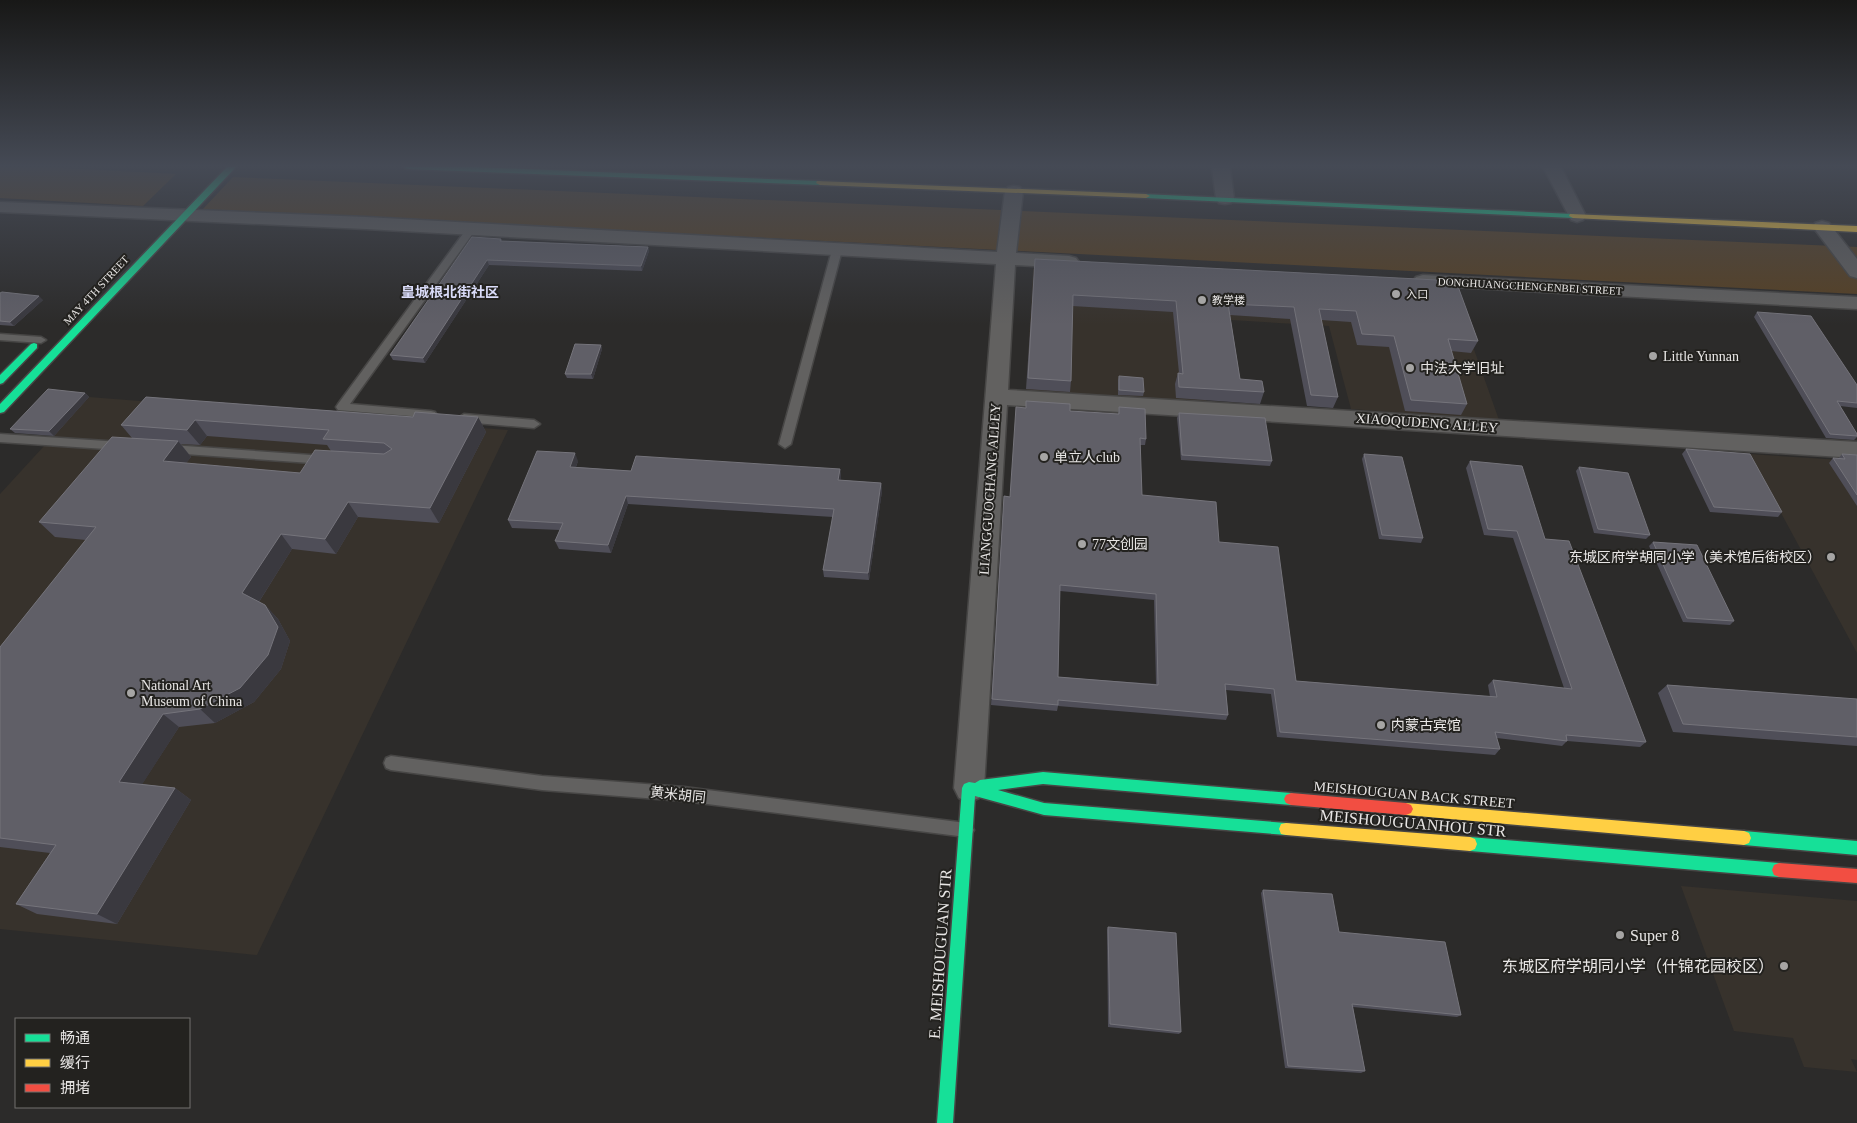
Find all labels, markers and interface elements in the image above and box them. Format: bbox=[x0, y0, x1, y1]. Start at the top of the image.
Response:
street label: MAY 4TH STREET bbox=[61, 253, 131, 327]
street label: DONGHUANGCHENGENBEI STREET bbox=[1437, 275, 1623, 297]
district label: 皇城根北街社区 bbox=[401, 284, 499, 300]
marker: 入口 bbox=[1390, 288, 1402, 300]
place label: 入口 bbox=[1406, 288, 1428, 300]
marker: 教学楼 bbox=[1196, 294, 1208, 306]
place label: 教学楼 bbox=[1212, 294, 1245, 306]
place label: Little Yunnan bbox=[1663, 349, 1739, 364]
marker: Little Yunnan bbox=[1647, 350, 1659, 362]
place label: 中法大学旧址 bbox=[1420, 361, 1504, 376]
marker: 中法大学旧址 bbox=[1404, 362, 1416, 374]
street label: LIANGGUOCHANG ALLEY bbox=[977, 403, 1003, 575]
street label: XIAOQUDENG ALLEY bbox=[1355, 411, 1499, 435]
place label: 单立人club bbox=[1054, 450, 1120, 465]
marker: 单立人club bbox=[1038, 451, 1050, 463]
place label: 77文创园 bbox=[1092, 536, 1148, 552]
marker: 77文创园 bbox=[1076, 538, 1088, 550]
place label: 东城区府学胡同小学（美术馆后街校区） bbox=[1569, 549, 1821, 565]
marker: 东城区府学胡同小学（美术馆后街校区） bbox=[1825, 551, 1837, 563]
place label: National Art Museum of China bbox=[141, 678, 243, 709]
marker: National Art Museum of China bbox=[125, 687, 137, 699]
place label: 内蒙古宾馆 bbox=[1391, 717, 1461, 733]
marker: 内蒙古宾馆 bbox=[1375, 719, 1387, 731]
street label: MEISHOUGUAN BACK STREET bbox=[1313, 779, 1515, 811]
street label: 黄米胡同 bbox=[649, 785, 707, 805]
street label: MEISHOUGUANHOU STR bbox=[1319, 806, 1507, 840]
street label: E. MEISHOUGUAN STR bbox=[926, 868, 954, 1040]
place label: Super 8 bbox=[1630, 927, 1679, 945]
marker: Super 8 bbox=[1614, 929, 1626, 941]
place label: 东城区府学胡同小学（什锦花园校区） bbox=[1502, 958, 1774, 975]
marker: 东城区府学胡同小学（什锦花园校区） bbox=[1778, 960, 1790, 972]
legend bbox=[15, 1018, 190, 1108]
text: 畅通 bbox=[60, 1030, 90, 1046]
text: 缓行 bbox=[60, 1055, 90, 1071]
text: 拥堵 bbox=[60, 1080, 90, 1096]

